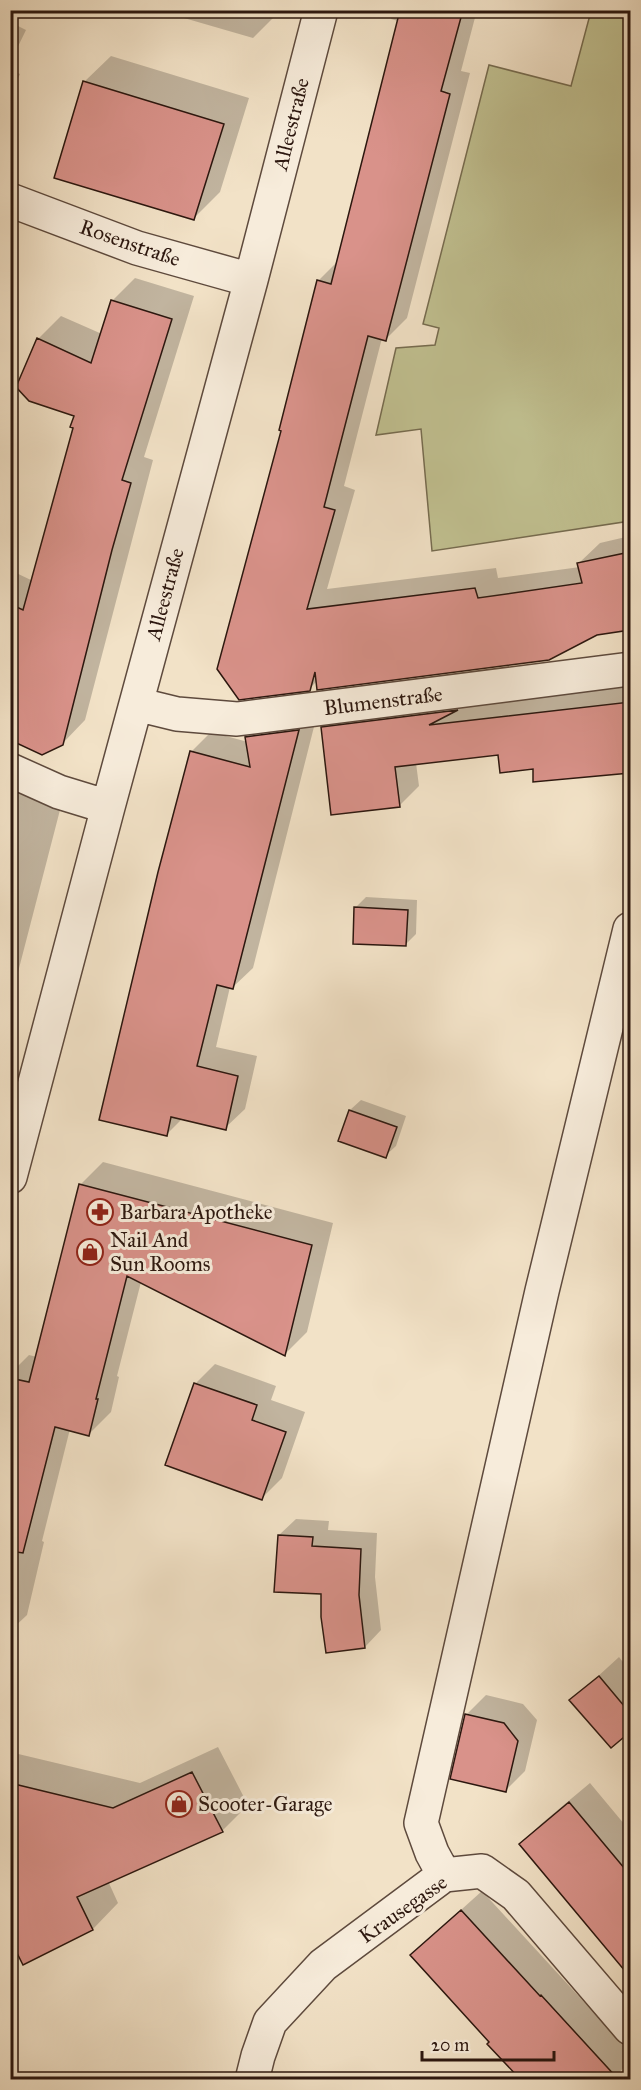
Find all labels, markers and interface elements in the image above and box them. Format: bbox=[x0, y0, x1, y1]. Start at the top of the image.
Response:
street label: Alleestraße bbox=[267, 75, 315, 174]
street label: Rosenstraße bbox=[76, 214, 184, 272]
street label: Alleestraße bbox=[140, 545, 190, 644]
street label: Blumenstraße bbox=[322, 681, 444, 721]
pharmacy icon: Barbara Apotheke bbox=[85, 1197, 115, 1227]
place label: Barbara Apotheke bbox=[120, 1199, 273, 1225]
place label: Nail And Sun Rooms bbox=[110, 1227, 210, 1277]
shop icon: Nail And Sun Rooms bbox=[75, 1237, 105, 1267]
shop icon: Scooter-Garage bbox=[164, 1789, 194, 1819]
place label: Scooter-Garage bbox=[198, 1791, 333, 1817]
street label: Krausegasse bbox=[354, 1869, 452, 1949]
scale bar bbox=[422, 2024, 554, 2062]
text: 20 m bbox=[431, 2034, 469, 2056]

